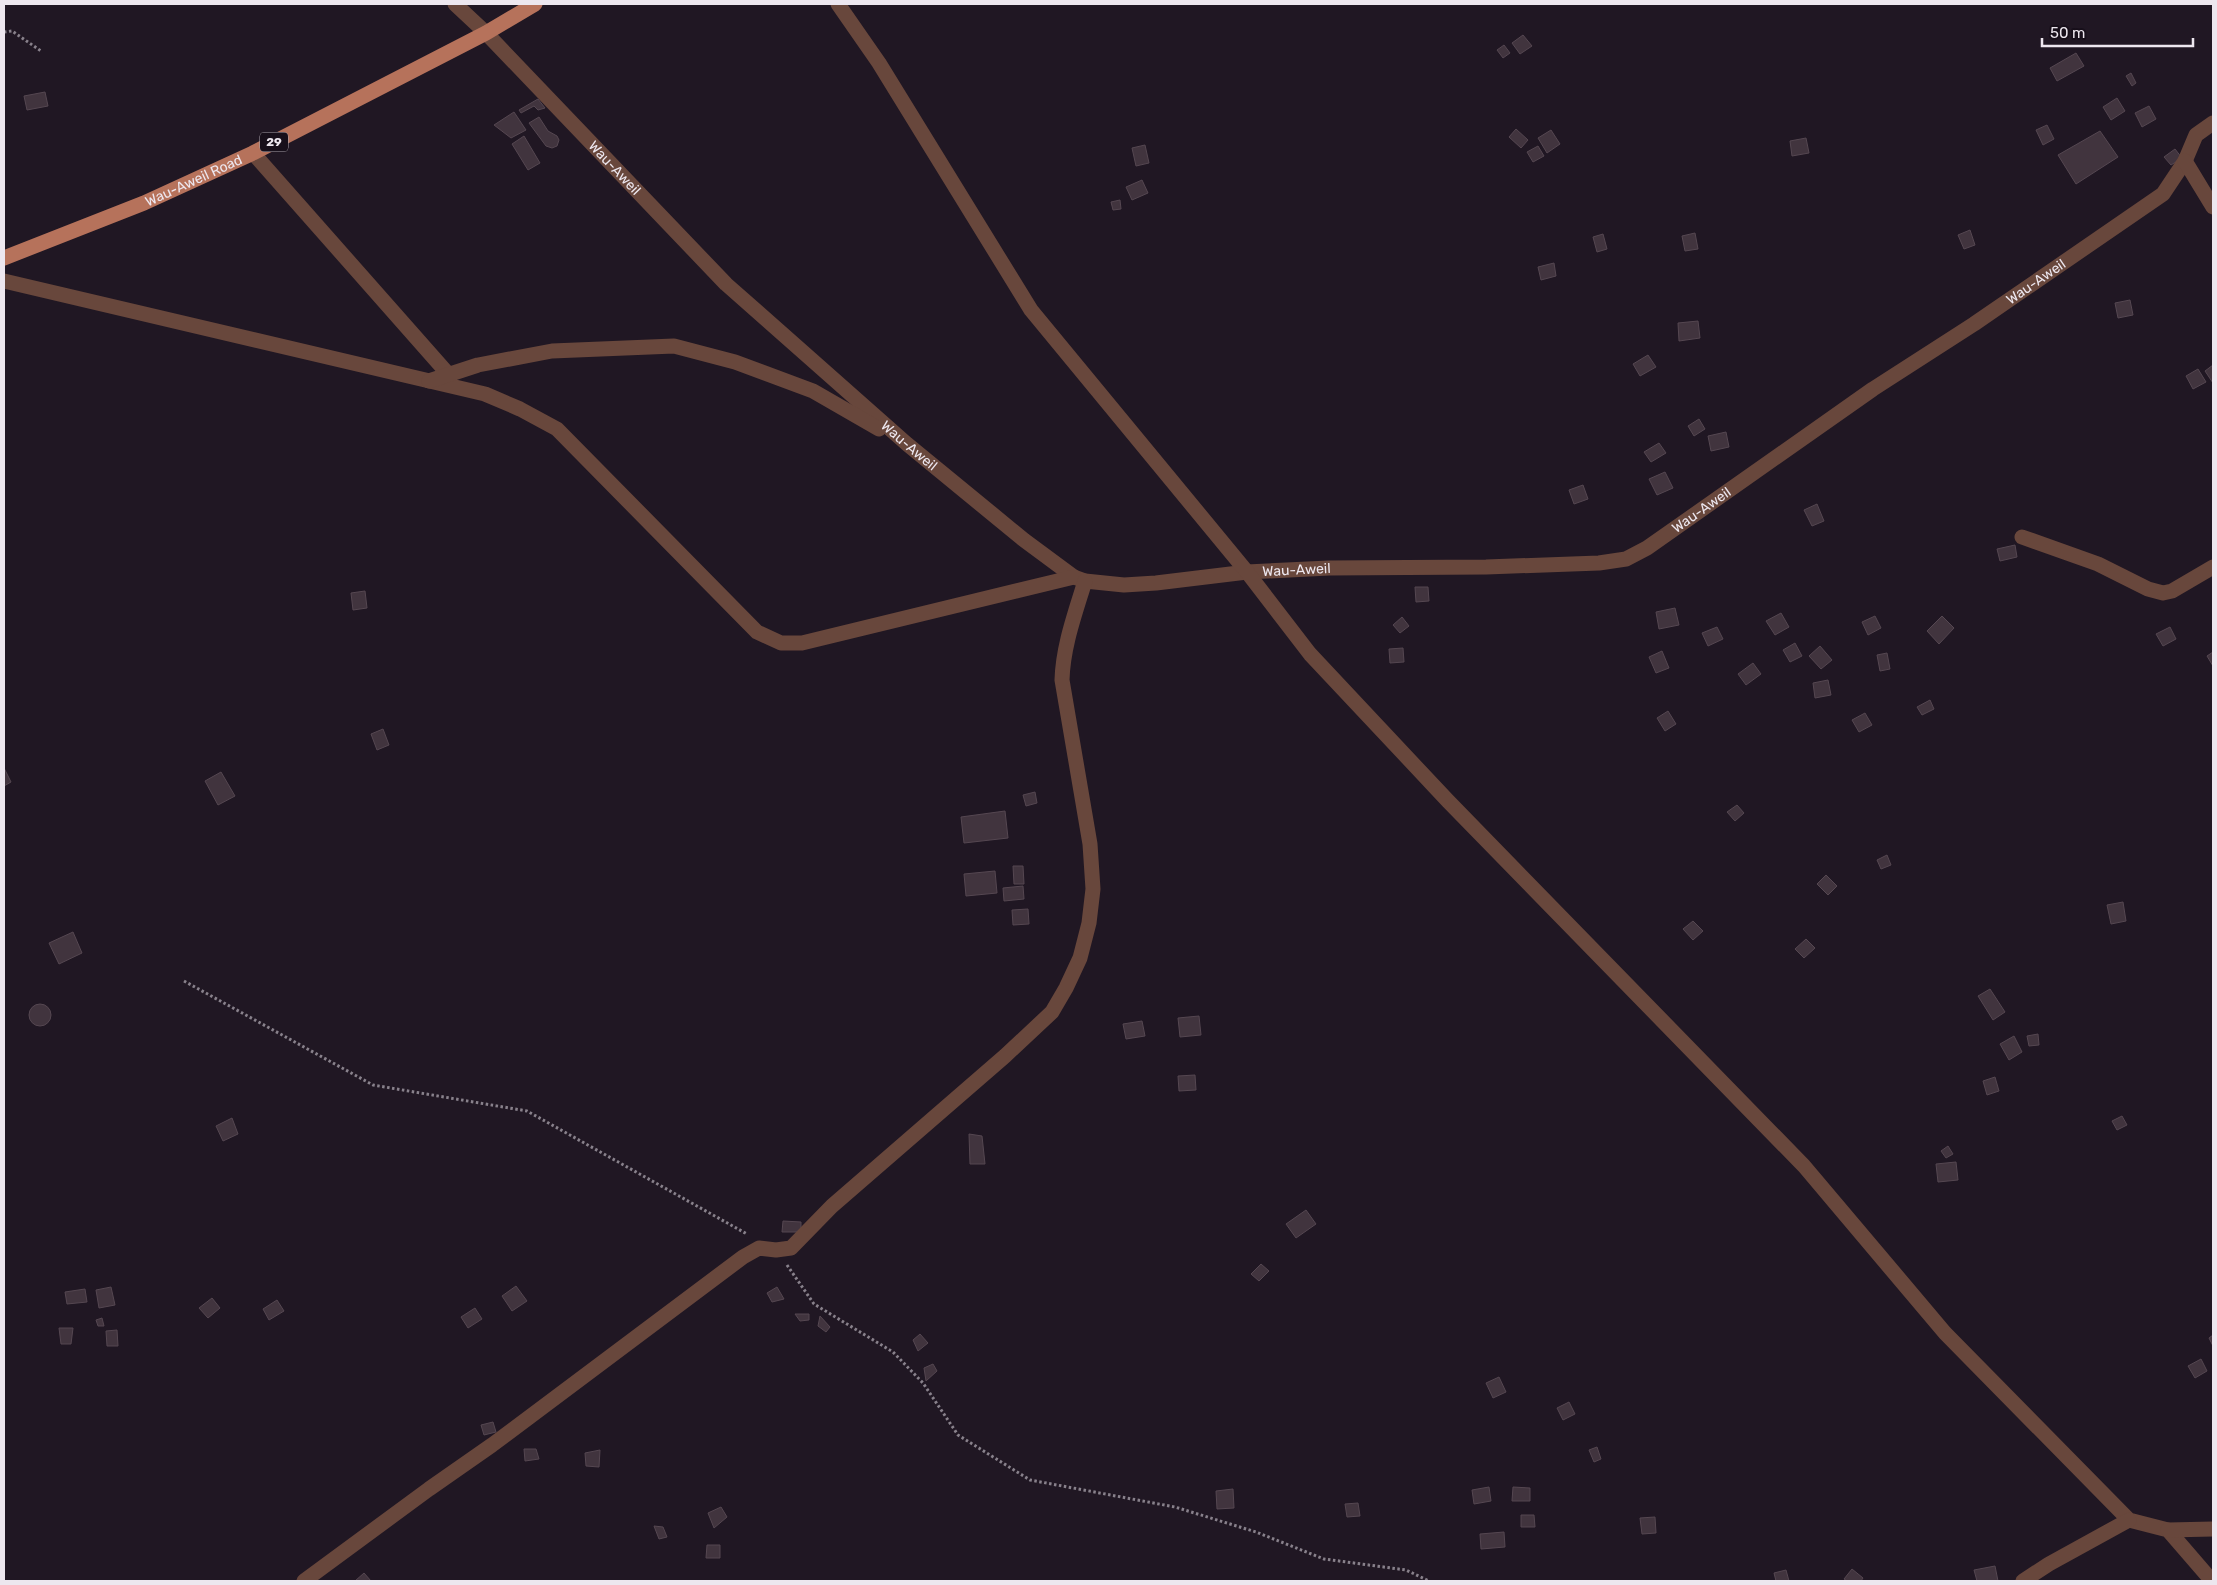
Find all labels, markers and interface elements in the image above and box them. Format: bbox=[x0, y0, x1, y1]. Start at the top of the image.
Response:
scale bar bbox=[2042, 15, 2193, 47]
text: 50 m bbox=[2050, 24, 2085, 42]
road number: 29 bbox=[260, 132, 288, 152]
street label: Wau-Aweil bbox=[585, 137, 645, 198]
street label: Wau-Aweil Road bbox=[142, 151, 245, 210]
street label: Wau-Aweil bbox=[2003, 255, 2069, 308]
street label: Wau-Aweil bbox=[878, 417, 941, 474]
street label: Wau-Aweil bbox=[1668, 483, 1734, 536]
street label: Wau-Aweil bbox=[1262, 559, 1331, 580]

